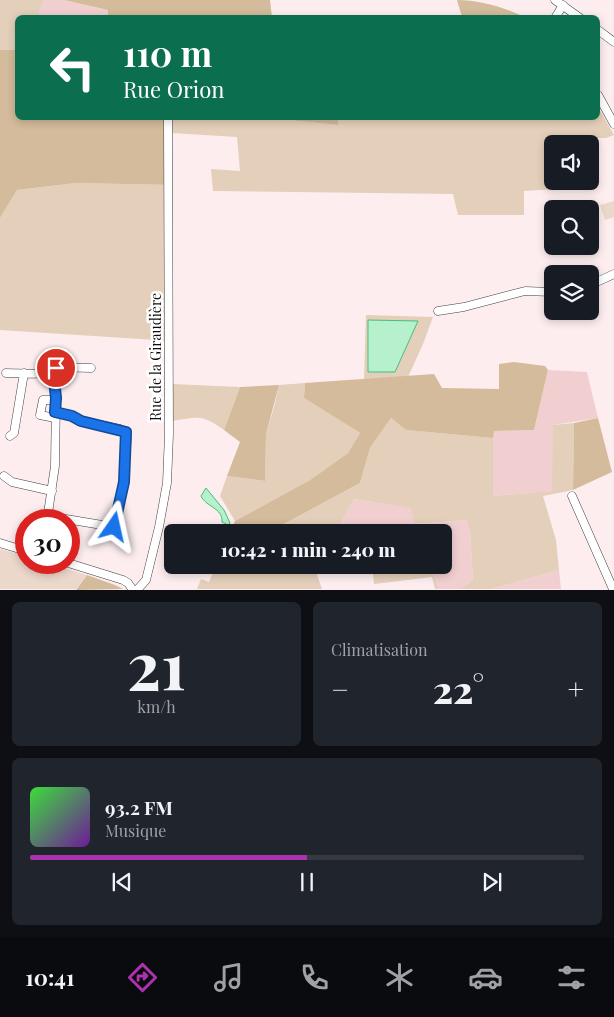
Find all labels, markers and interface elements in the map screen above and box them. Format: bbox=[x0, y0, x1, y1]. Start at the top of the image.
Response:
text: 110 m bbox=[123, 29, 212, 76]
icon: left bbox=[40, 35, 105, 100]
text: Rue Orion bbox=[123, 74, 224, 104]
map controls bbox=[544, 135, 599, 320]
button: sound bbox=[544, 135, 599, 190]
button: search bbox=[544, 200, 599, 255]
button: layers bbox=[544, 265, 599, 320]
street label: Rue de la Giraudière bbox=[146, 293, 165, 421]
pin bbox=[35, 347, 77, 389]
icon: arrive bbox=[42, 354, 70, 382]
position arrow bbox=[87, 500, 139, 552]
speed limit sign: 30 bbox=[15, 509, 80, 574]
text: 10:42 · 1 min · 240 m bbox=[220, 536, 396, 562]
text: 21 bbox=[127, 620, 186, 706]
text: Climatisation bbox=[331, 639, 428, 660]
text: 22° bbox=[433, 663, 484, 714]
text: − bbox=[331, 670, 349, 707]
text: + bbox=[568, 670, 584, 707]
text: km/h bbox=[137, 696, 176, 717]
text: 93.2 FM bbox=[105, 794, 173, 820]
text: Musique bbox=[105, 820, 166, 841]
icon: previous bbox=[108, 868, 136, 896]
icon: pause bbox=[293, 868, 321, 896]
icon: next bbox=[478, 868, 506, 896]
icon: directions bbox=[125, 960, 160, 995]
icon: music bbox=[211, 960, 246, 995]
icon: phone bbox=[297, 960, 332, 995]
icon: climate bbox=[382, 960, 417, 995]
icon: car bbox=[468, 960, 503, 995]
icon: filters bbox=[554, 960, 589, 995]
text: 10:41 bbox=[25, 962, 74, 992]

